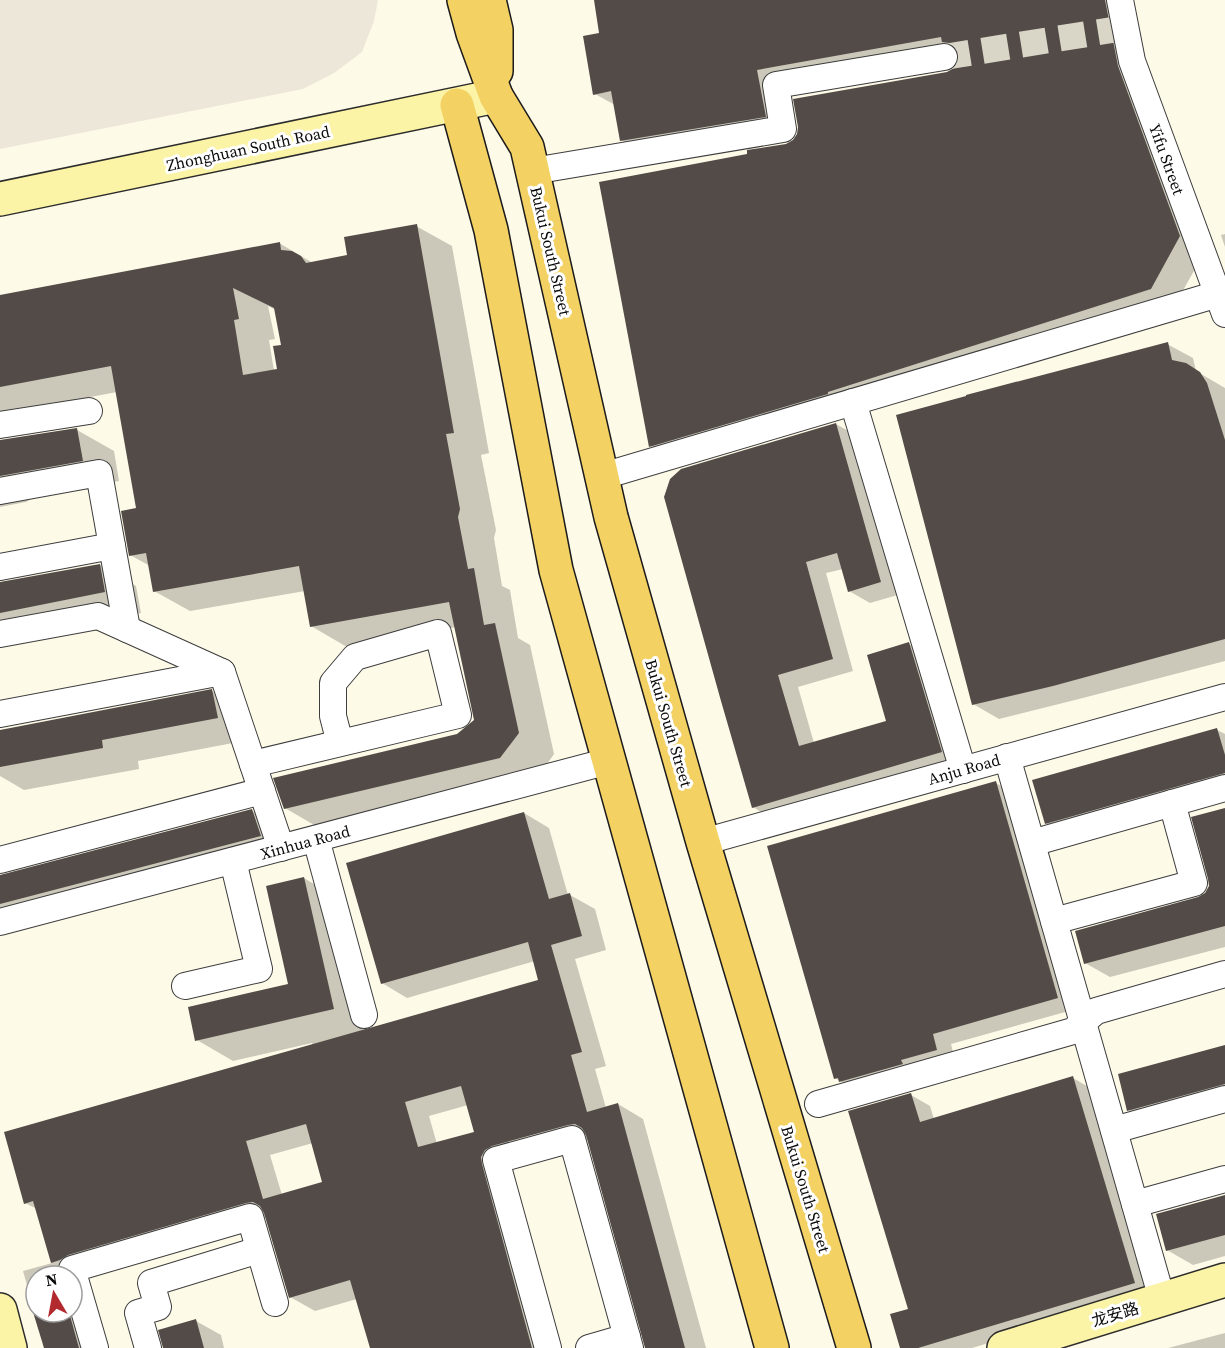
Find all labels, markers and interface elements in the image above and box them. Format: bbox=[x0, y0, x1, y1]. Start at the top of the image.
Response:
street label: Zhonghuan South Road bbox=[164, 120, 332, 176]
street label: Yifu Street bbox=[1144, 120, 1190, 198]
street label: Bukui South Street bbox=[525, 184, 577, 318]
street label: Bukui South Street bbox=[640, 657, 698, 790]
street label: Anju Road bbox=[925, 748, 1003, 790]
street label: Xinhua Road bbox=[258, 819, 352, 865]
street label: Bukui South Street bbox=[776, 1123, 836, 1256]
north arrow bbox=[24, 1264, 84, 1324]
text: N bbox=[44, 1267, 59, 1291]
street label: 龙安路 bbox=[1089, 1296, 1141, 1332]

